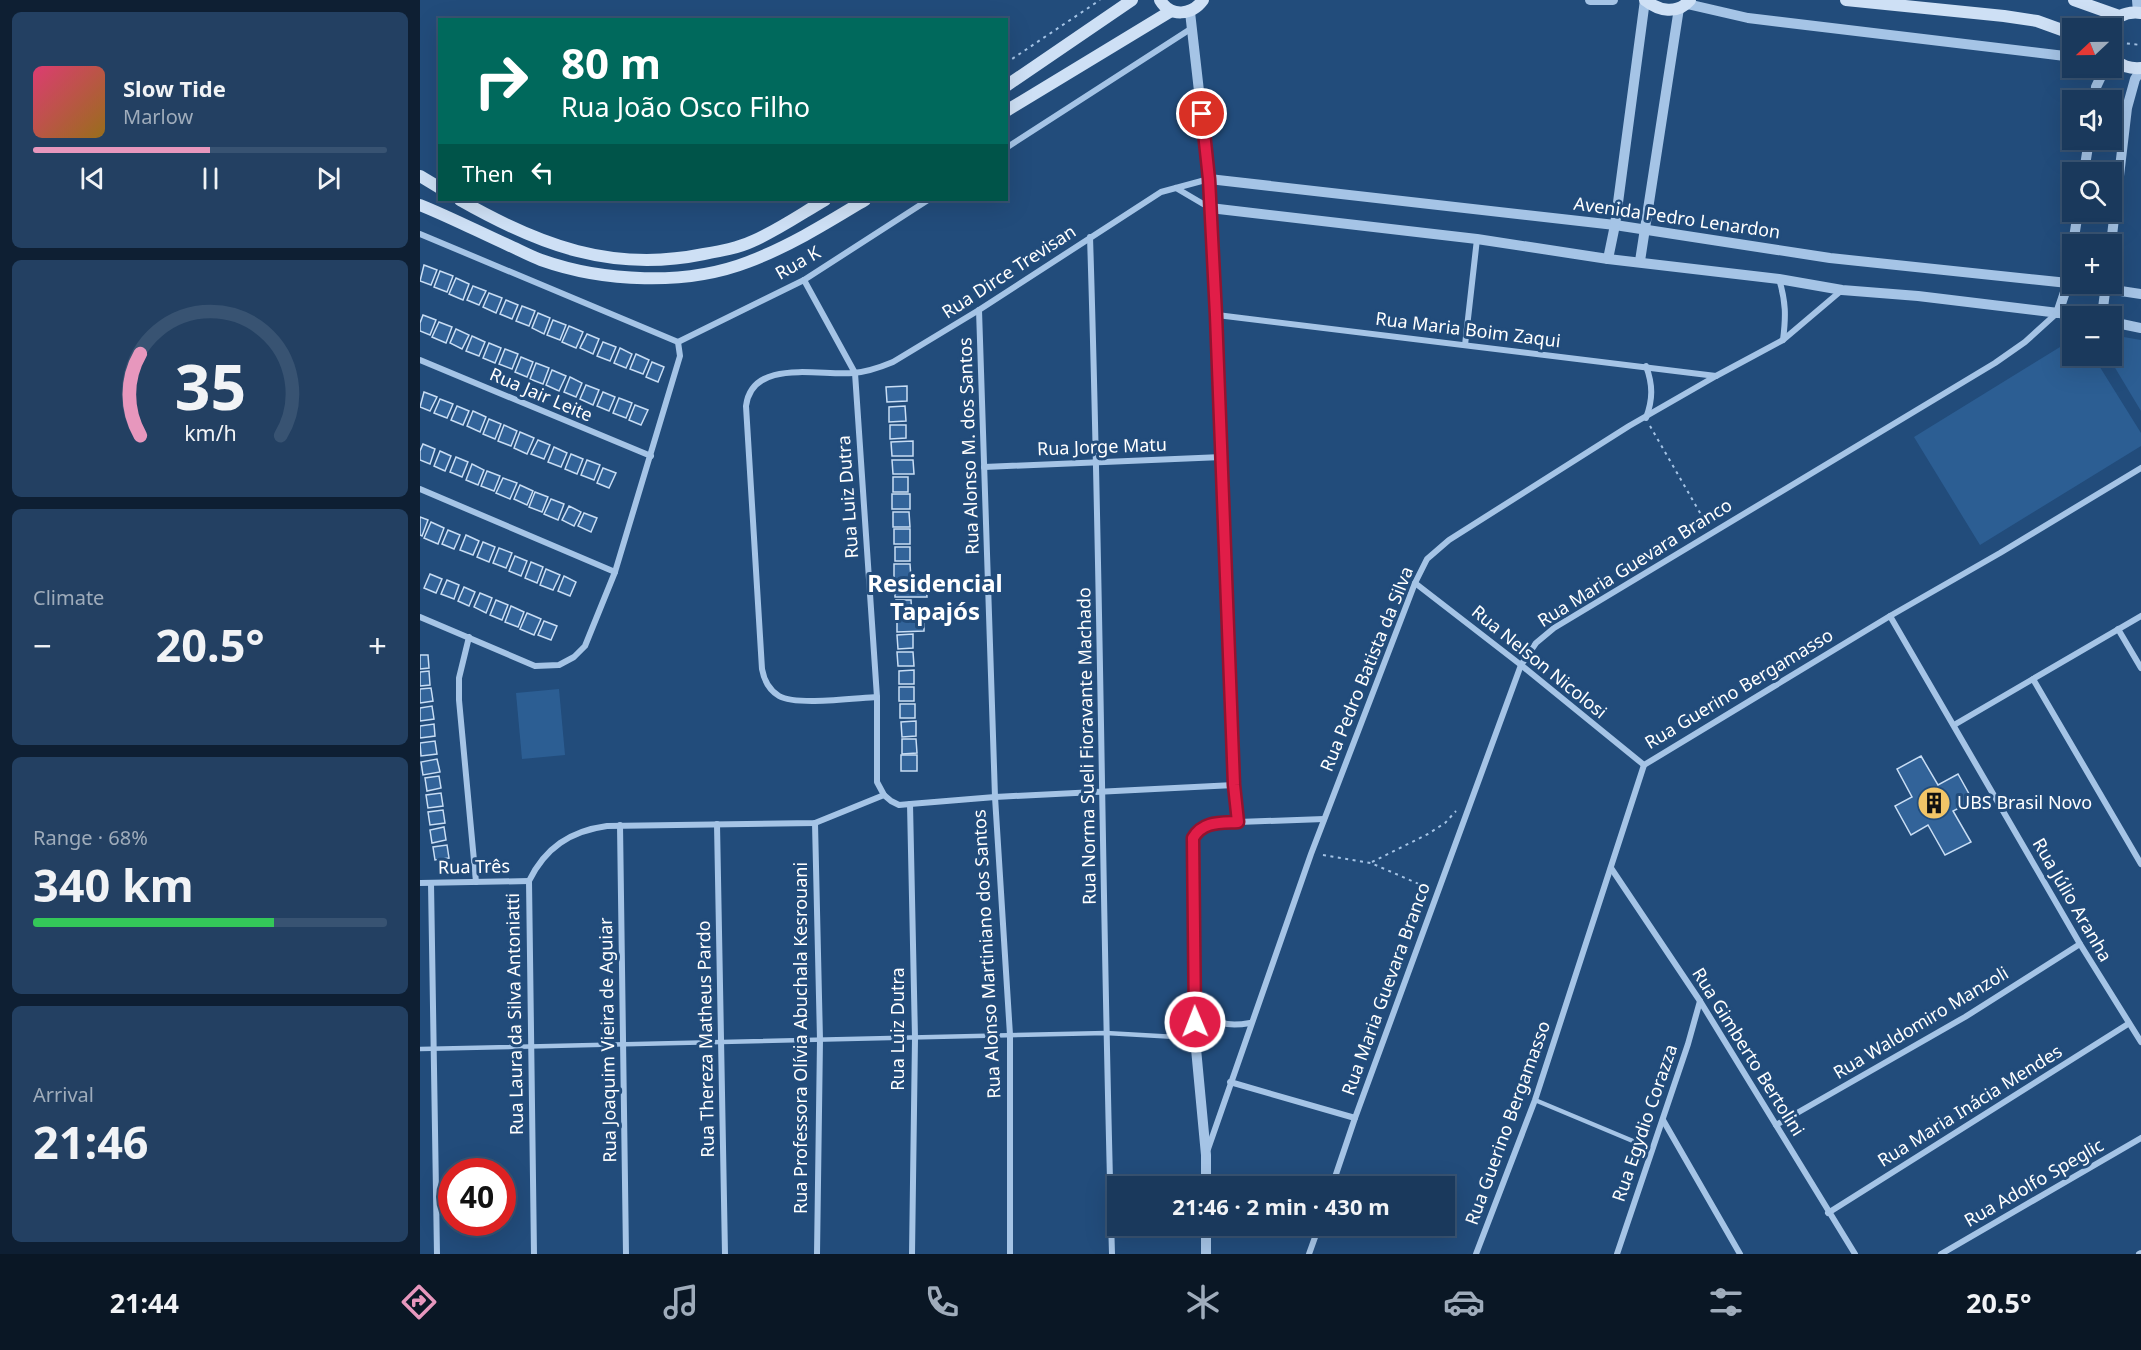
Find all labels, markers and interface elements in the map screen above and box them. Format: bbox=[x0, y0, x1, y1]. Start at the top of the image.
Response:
north arrow bbox=[2062, 18, 2122, 78]
map controls bbox=[2062, 18, 2122, 366]
text: 80 m bbox=[561, 34, 661, 91]
icon: right bbox=[462, 42, 540, 120]
text: Slow Tide bbox=[123, 73, 226, 103]
text: Rua João Osco Filho bbox=[561, 88, 810, 125]
pin bbox=[1176, 88, 1227, 139]
button: sound bbox=[2062, 90, 2122, 150]
icon: arrive bbox=[1185, 97, 1218, 130]
text: Marlow bbox=[123, 103, 193, 130]
icon: left bbox=[526, 156, 559, 189]
text: Then bbox=[462, 158, 514, 188]
icon: previous bbox=[76, 162, 109, 195]
icon: pause bbox=[194, 162, 227, 195]
icon: next bbox=[312, 162, 345, 195]
button: search bbox=[2062, 162, 2122, 222]
street label: Avenida Pedro Lenardon bbox=[1572, 191, 1782, 243]
street label: Rua Dirce Trevisan bbox=[937, 219, 1080, 323]
button: + bbox=[2062, 234, 2122, 294]
street label: Rua K bbox=[771, 239, 825, 285]
street label: Rua Maria Boim Zaqui bbox=[1374, 306, 1562, 352]
button: − bbox=[2062, 306, 2122, 366]
street label: Rua Alonso M. dos Santos bbox=[952, 337, 984, 555]
text: 35 bbox=[174, 343, 246, 428]
street label: Rua Jair Leite bbox=[486, 362, 597, 427]
text: km/h bbox=[184, 418, 236, 447]
street label: Rua Jorge Matu bbox=[1037, 432, 1167, 460]
street label: Rua Luiz Dutra bbox=[831, 435, 863, 559]
street label: Rua Maria Guevara Branco bbox=[1533, 492, 1736, 632]
street label: Rua Pedro Batista da Silva bbox=[1314, 563, 1418, 775]
district label: Residencial Tapajós bbox=[867, 566, 1003, 627]
text: Climate bbox=[33, 584, 104, 611]
street label: Rua Norma Sueli Fioravante Machado bbox=[1071, 587, 1101, 905]
street label: Rua Nelson Nicolosi bbox=[1467, 599, 1612, 723]
text: 20.5° bbox=[156, 614, 264, 675]
street label: Rua Guerino Bergamasso bbox=[1640, 622, 1837, 754]
text: − bbox=[33, 623, 52, 668]
text: + bbox=[368, 623, 387, 668]
building icon: UBS Brasil Novo bbox=[1916, 785, 1952, 821]
place label: UBS Brasil Novo bbox=[1957, 790, 2092, 814]
street label: Rua Alonso Martiniano dos Santos bbox=[966, 809, 1006, 1099]
text: Range · 68% bbox=[33, 824, 148, 851]
street label: Rua Júlio Aranha bbox=[2028, 833, 2118, 966]
street label: Rua Três bbox=[438, 853, 510, 879]
text: 340 km bbox=[33, 854, 194, 915]
street label: Rua Professora Olívia Abuchala Kesrouani bbox=[788, 862, 812, 1214]
street label: Rua Maria Guevara Branco bbox=[1335, 879, 1435, 1098]
street label: Rua Laura da Silva Antoniatti bbox=[500, 893, 528, 1135]
street label: Rua Joaquim Vieira de Aguiar bbox=[593, 917, 621, 1163]
street label: Rua Thereza Matheus Pardo bbox=[691, 920, 719, 1158]
street label: Rua Waldomiro Manzoli bbox=[1828, 960, 2013, 1084]
street label: Rua Gimberto Bertolini bbox=[1687, 963, 1810, 1140]
street label: Rua Luiz Dutra bbox=[885, 967, 909, 1091]
position arrow bbox=[1163, 990, 1227, 1054]
street label: Rua Guerino Bergamasso bbox=[1459, 1017, 1555, 1228]
street label: Rua Maria Inácia Mendes bbox=[1873, 1038, 2066, 1172]
street label: Rua Egydio Corazza bbox=[1606, 1041, 1682, 1205]
text: Arrival bbox=[33, 1081, 94, 1108]
text: 21:46 bbox=[33, 1111, 149, 1172]
street label: Rua Adolfo Speglic bbox=[1959, 1132, 2108, 1232]
speed limit sign: 40 bbox=[438, 1158, 516, 1236]
text: 21:46 · 2 min · 430 m bbox=[1172, 1191, 1390, 1221]
icon: directions bbox=[398, 1281, 440, 1323]
icon: music bbox=[660, 1281, 702, 1323]
icon: phone bbox=[921, 1281, 963, 1323]
icon: climate bbox=[1182, 1281, 1224, 1323]
icon: car bbox=[1443, 1281, 1485, 1323]
icon: filters bbox=[1705, 1281, 1747, 1323]
text: 21:44 bbox=[110, 1284, 179, 1321]
text: 20.5° bbox=[1966, 1284, 2031, 1321]

